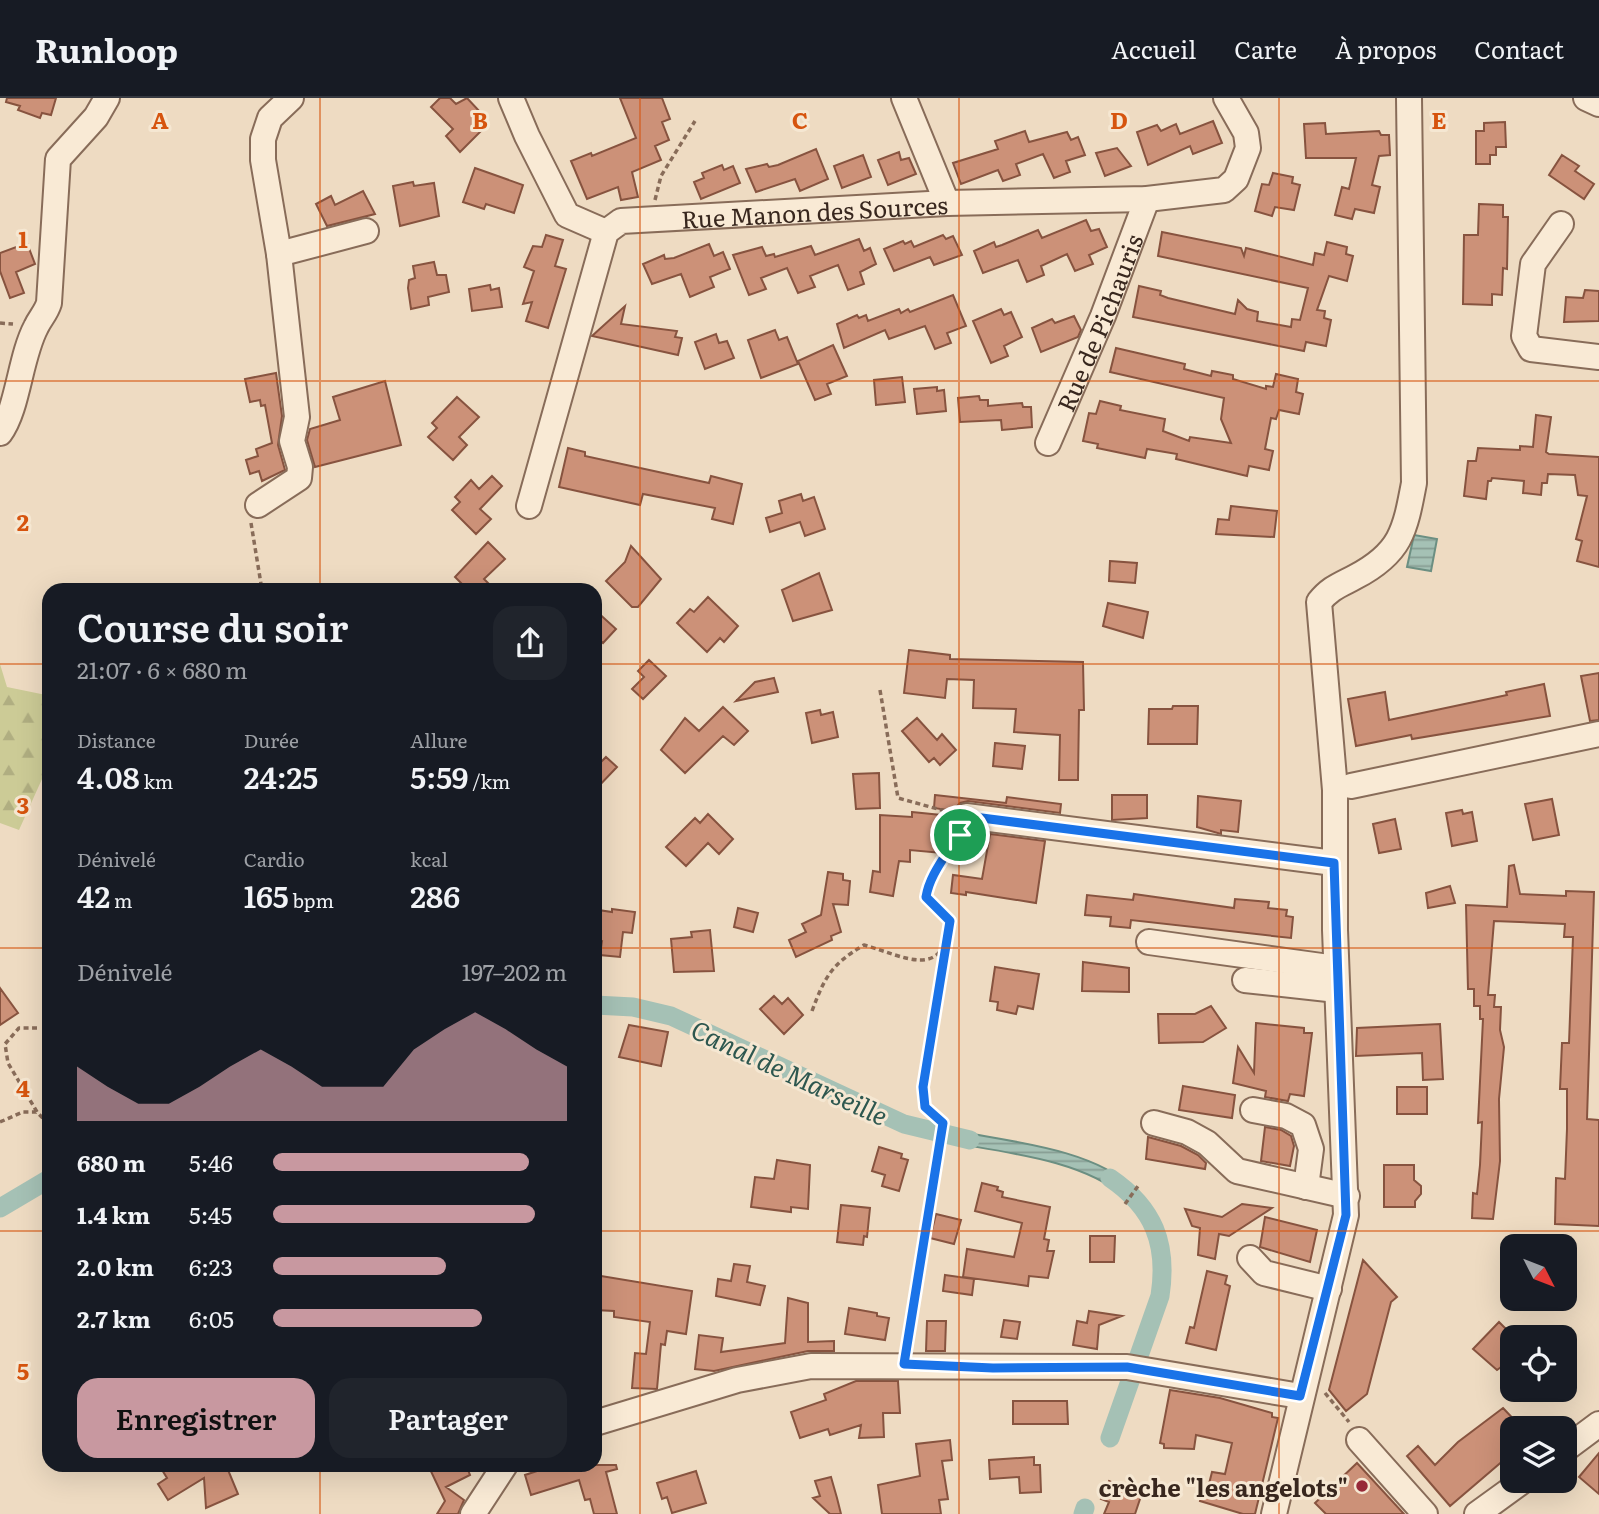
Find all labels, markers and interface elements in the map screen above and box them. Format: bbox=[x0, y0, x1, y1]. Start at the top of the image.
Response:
text: Runloop bbox=[35, 24, 178, 73]
text: Accueil bbox=[1111, 31, 1196, 66]
text: Carte bbox=[1234, 31, 1297, 66]
text: À propos bbox=[1335, 31, 1436, 66]
text: Contact bbox=[1474, 31, 1564, 66]
text: A bbox=[151, 102, 169, 136]
text: B bbox=[472, 102, 488, 136]
text: C bbox=[792, 102, 808, 136]
text: D bbox=[1110, 102, 1128, 136]
text: E bbox=[1431, 102, 1447, 136]
street label: Rue Manon des Sources bbox=[680, 185, 949, 235]
text: 1 bbox=[18, 221, 28, 255]
street label: Rue de Pichauris bbox=[1047, 228, 1150, 416]
text: 2 bbox=[17, 504, 29, 538]
text: Course du soir bbox=[77, 597, 348, 654]
button: share bbox=[493, 606, 567, 680]
text: 21:07 · 6 × 680 m bbox=[77, 652, 248, 686]
text: Distance bbox=[77, 726, 156, 754]
text: Durée bbox=[244, 726, 299, 754]
text: Allure bbox=[410, 726, 467, 754]
text: 4.08 bbox=[77, 754, 140, 798]
text: 24:25 bbox=[244, 754, 318, 798]
text: 5:59 bbox=[410, 754, 468, 798]
text: km bbox=[140, 767, 173, 795]
text: /km bbox=[468, 767, 510, 795]
text: 3 bbox=[17, 787, 29, 821]
pin bbox=[930, 805, 990, 865]
icon: arrive bbox=[941, 816, 979, 854]
text: Dénivelé bbox=[77, 845, 156, 873]
text: Cardio bbox=[244, 845, 305, 873]
text: kcal bbox=[410, 845, 448, 873]
text: 42 bbox=[77, 873, 110, 917]
text: 165 bbox=[244, 873, 289, 917]
text: 286 bbox=[410, 873, 460, 917]
text: m bbox=[110, 886, 132, 914]
text: bpm bbox=[289, 886, 334, 914]
text: Dénivelé bbox=[77, 954, 173, 988]
text: 197–202 m bbox=[462, 954, 567, 988]
water label: Canal de Marseille bbox=[685, 1008, 895, 1134]
text: 4 bbox=[16, 1070, 30, 1104]
text: 680 m bbox=[77, 1145, 146, 1179]
text: 5:46 bbox=[189, 1145, 233, 1179]
text: 1.4 km bbox=[77, 1197, 150, 1231]
text: 5:45 bbox=[189, 1197, 232, 1231]
north arrow bbox=[1500, 1234, 1577, 1311]
map controls bbox=[1500, 1234, 1577, 1493]
text: 2.0 km bbox=[77, 1249, 154, 1283]
text: 6:23 bbox=[189, 1249, 233, 1283]
text: 2.7 km bbox=[77, 1301, 151, 1335]
text: 6:05 bbox=[189, 1301, 234, 1335]
button: locate bbox=[1500, 1325, 1577, 1402]
text: 5 bbox=[17, 1353, 29, 1387]
button: Enregistrer bbox=[77, 1378, 315, 1458]
button: Partager bbox=[329, 1378, 567, 1458]
button: layers bbox=[1500, 1416, 1577, 1493]
place label: crèche "les angelots" bbox=[1098, 1469, 1348, 1504]
marker: crèche "les angelots" bbox=[1354, 1478, 1370, 1494]

